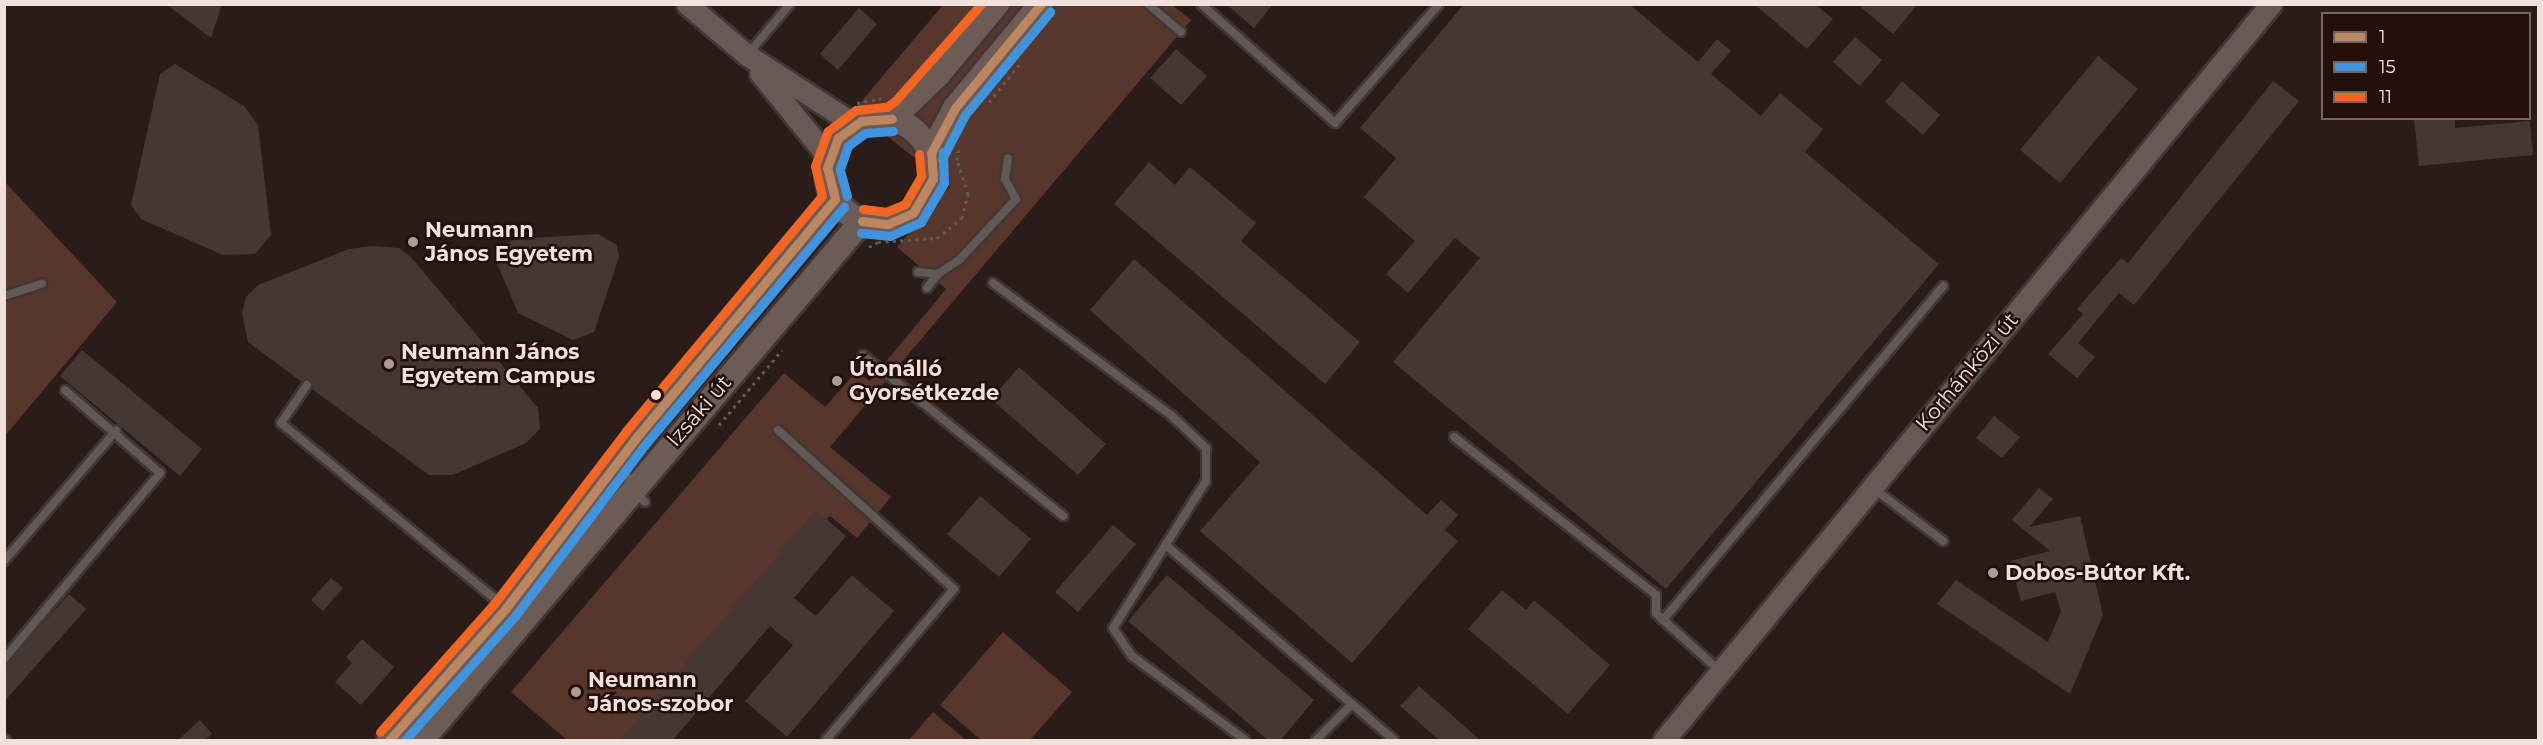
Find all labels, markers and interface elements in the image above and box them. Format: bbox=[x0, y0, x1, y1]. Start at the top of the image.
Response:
legend bbox=[2321, 12, 2531, 120]
text: 1 bbox=[2379, 26, 2386, 48]
text: 15 bbox=[2379, 56, 2396, 78]
text: 11 bbox=[2379, 86, 2392, 108]
place label: Neumann János Egyetem bbox=[425, 217, 593, 267]
marker: Neumann János Egyetem bbox=[406, 235, 420, 249]
street label: Korhánközi út bbox=[1910, 308, 2024, 436]
place label: Neumann János Egyetem Campus bbox=[401, 339, 595, 389]
place label: Útonálló Gyorsétkezde bbox=[849, 356, 999, 406]
marker: Neumann János Egyetem Campus bbox=[382, 357, 396, 371]
street label: Izsáki út bbox=[661, 370, 737, 452]
marker: Útonálló Gyorsétkezde bbox=[830, 374, 844, 388]
unlabelled marker bbox=[650, 389, 662, 401]
place label: Dobos-Bútor Kft. bbox=[2005, 560, 2190, 586]
marker: Dobos-Bútor Kft. bbox=[1986, 566, 2000, 580]
place label: Neumann János-szobor bbox=[588, 667, 733, 717]
marker: Neumann János-szobor bbox=[569, 685, 583, 699]

